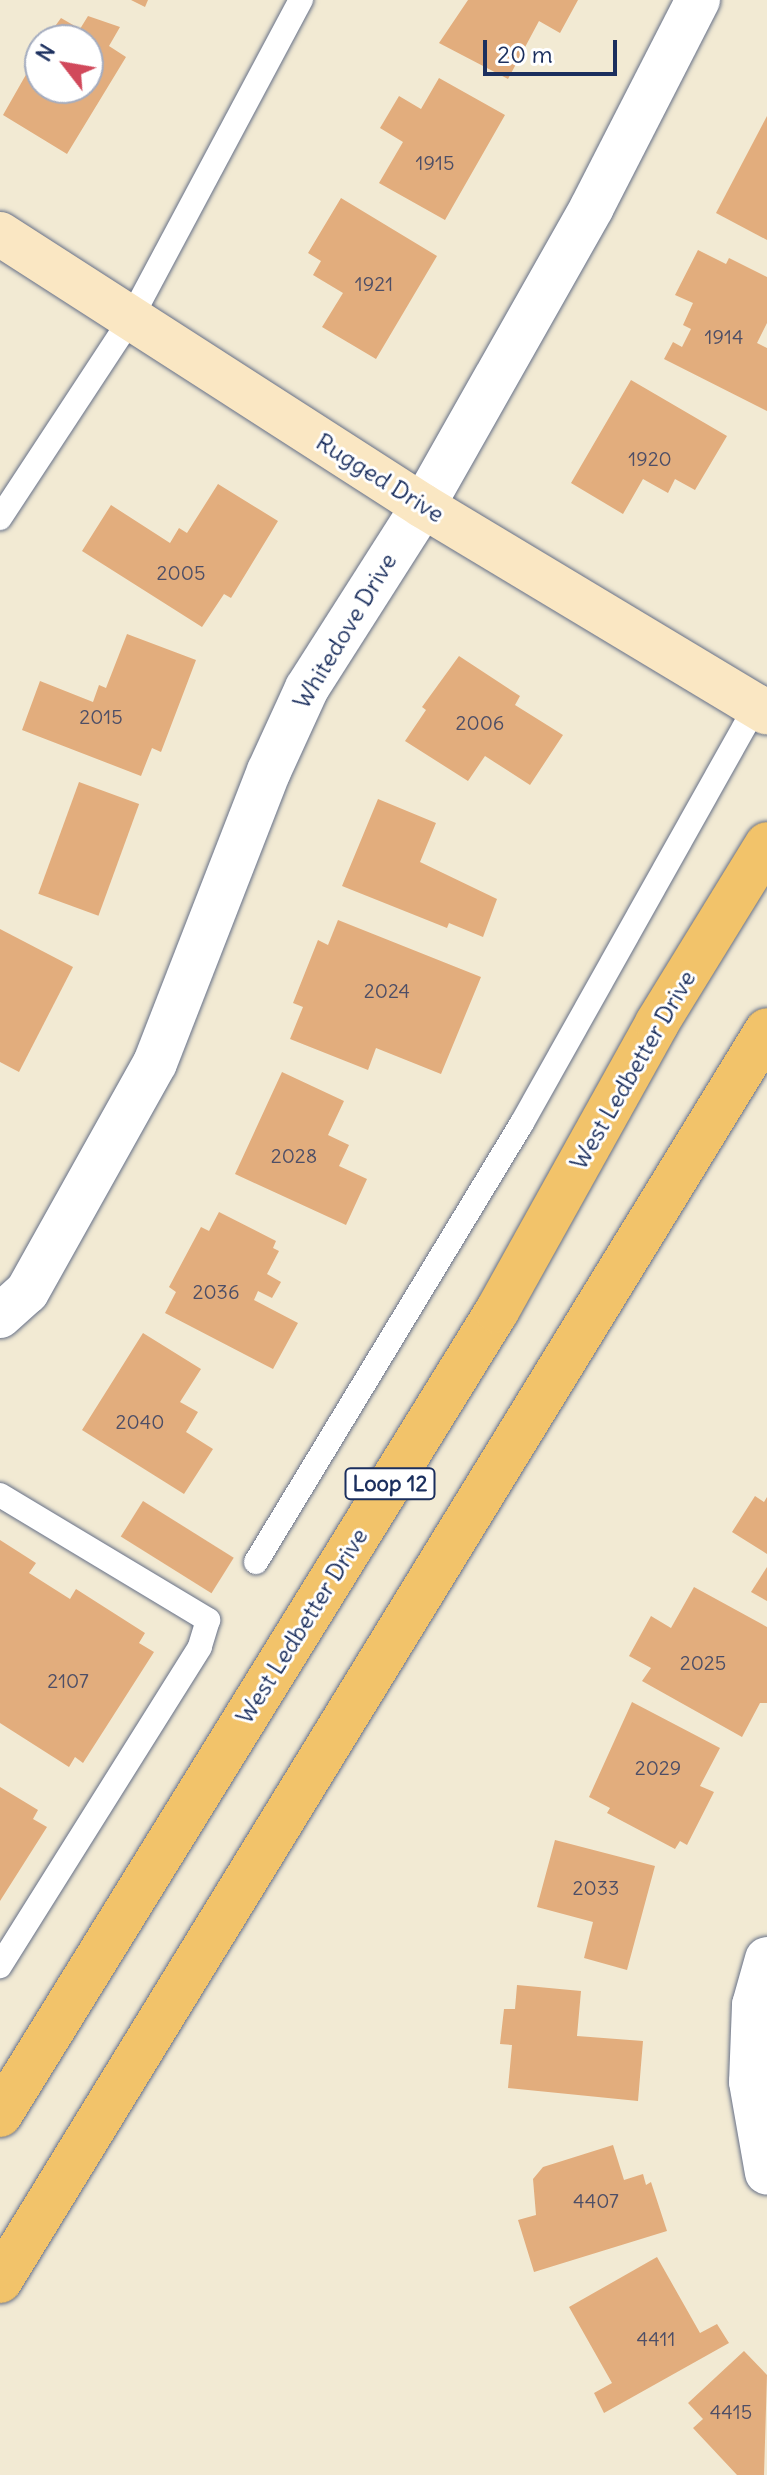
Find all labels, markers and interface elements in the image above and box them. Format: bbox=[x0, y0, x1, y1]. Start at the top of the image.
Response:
north arrow bbox=[24, 24, 104, 104]
scale bar bbox=[487, 24, 621, 74]
text: N bbox=[29, 39, 61, 66]
text: 20 m bbox=[497, 39, 553, 69]
house number: 1915 bbox=[416, 150, 454, 174]
house number: 1921 bbox=[355, 271, 393, 295]
house number: 1914 bbox=[705, 324, 743, 348]
street label: Rugged Drive bbox=[311, 427, 449, 529]
house number: 1920 bbox=[628, 446, 672, 470]
street label: Whitedove Drive bbox=[287, 548, 403, 714]
house number: 2005 bbox=[157, 560, 205, 584]
house number: 2015 bbox=[79, 704, 123, 728]
house number: 2006 bbox=[456, 710, 504, 734]
street label: West Ledbetter Drive bbox=[564, 965, 702, 1175]
house number: 2024 bbox=[364, 978, 410, 1002]
house number: 2028 bbox=[271, 1143, 317, 1167]
house number: 2036 bbox=[192, 1279, 240, 1303]
house number: 2040 bbox=[116, 1409, 164, 1433]
road number: Loop 12 bbox=[344, 1466, 436, 1502]
street label: West Ledbetter Drive bbox=[230, 1523, 374, 1729]
house number: 2025 bbox=[680, 1650, 726, 1674]
house number: 2107 bbox=[47, 1668, 89, 1692]
house number: 2029 bbox=[635, 1755, 681, 1779]
house number: 2033 bbox=[573, 1875, 619, 1899]
house number: 4407 bbox=[573, 2188, 619, 2212]
house number: 4411 bbox=[637, 2326, 675, 2350]
house number: 4415 bbox=[710, 2399, 752, 2423]

